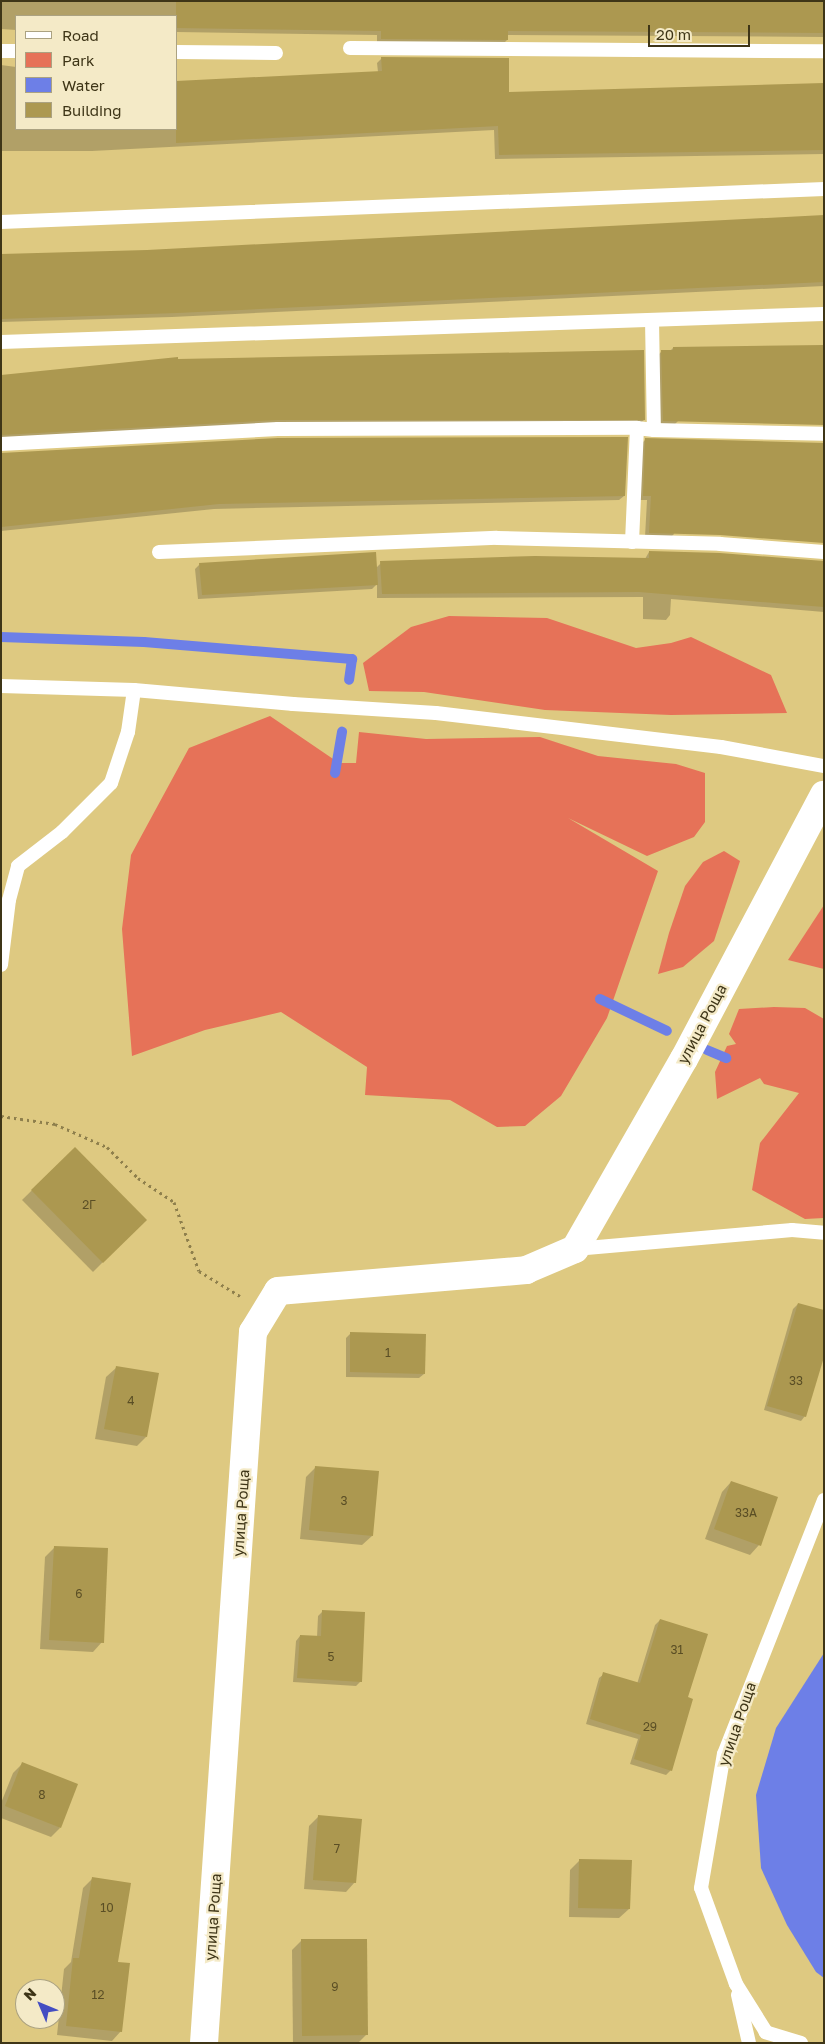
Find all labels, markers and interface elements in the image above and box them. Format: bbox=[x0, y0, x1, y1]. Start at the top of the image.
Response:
legend bbox=[15, 15, 178, 130]
scale bar bbox=[650, 15, 752, 47]
text: 20 m bbox=[656, 25, 691, 43]
text: Road bbox=[62, 26, 99, 44]
text: Park bbox=[62, 51, 94, 69]
text: Water bbox=[62, 76, 105, 94]
text: Building bbox=[62, 101, 122, 119]
street label: улица Роща bbox=[673, 981, 731, 1067]
house number: 2Г bbox=[82, 1198, 96, 1212]
house number: 1 bbox=[385, 1346, 391, 1360]
house number: 33 bbox=[789, 1374, 803, 1388]
house number: 4 bbox=[127, 1394, 135, 1408]
street label: улица Роща bbox=[229, 1469, 253, 1557]
house number: 3 bbox=[340, 1494, 348, 1508]
house number: 33А bbox=[735, 1506, 757, 1520]
house number: 6 bbox=[75, 1587, 83, 1601]
house number: 31 bbox=[671, 1643, 683, 1657]
house number: 5 bbox=[328, 1650, 334, 1664]
street label: улица Роща bbox=[714, 1680, 760, 1768]
house number: 29 bbox=[643, 1720, 657, 1734]
house number: 8 bbox=[38, 1788, 46, 1802]
house number: 7 bbox=[334, 1842, 340, 1856]
street label: улица Роща bbox=[201, 1873, 225, 1961]
house number: 10 bbox=[100, 1901, 114, 1915]
north arrow bbox=[15, 1979, 65, 2029]
house number: 9 bbox=[331, 1980, 339, 1994]
text: N bbox=[20, 1984, 40, 2004]
house number: 12 bbox=[92, 1988, 104, 2002]

